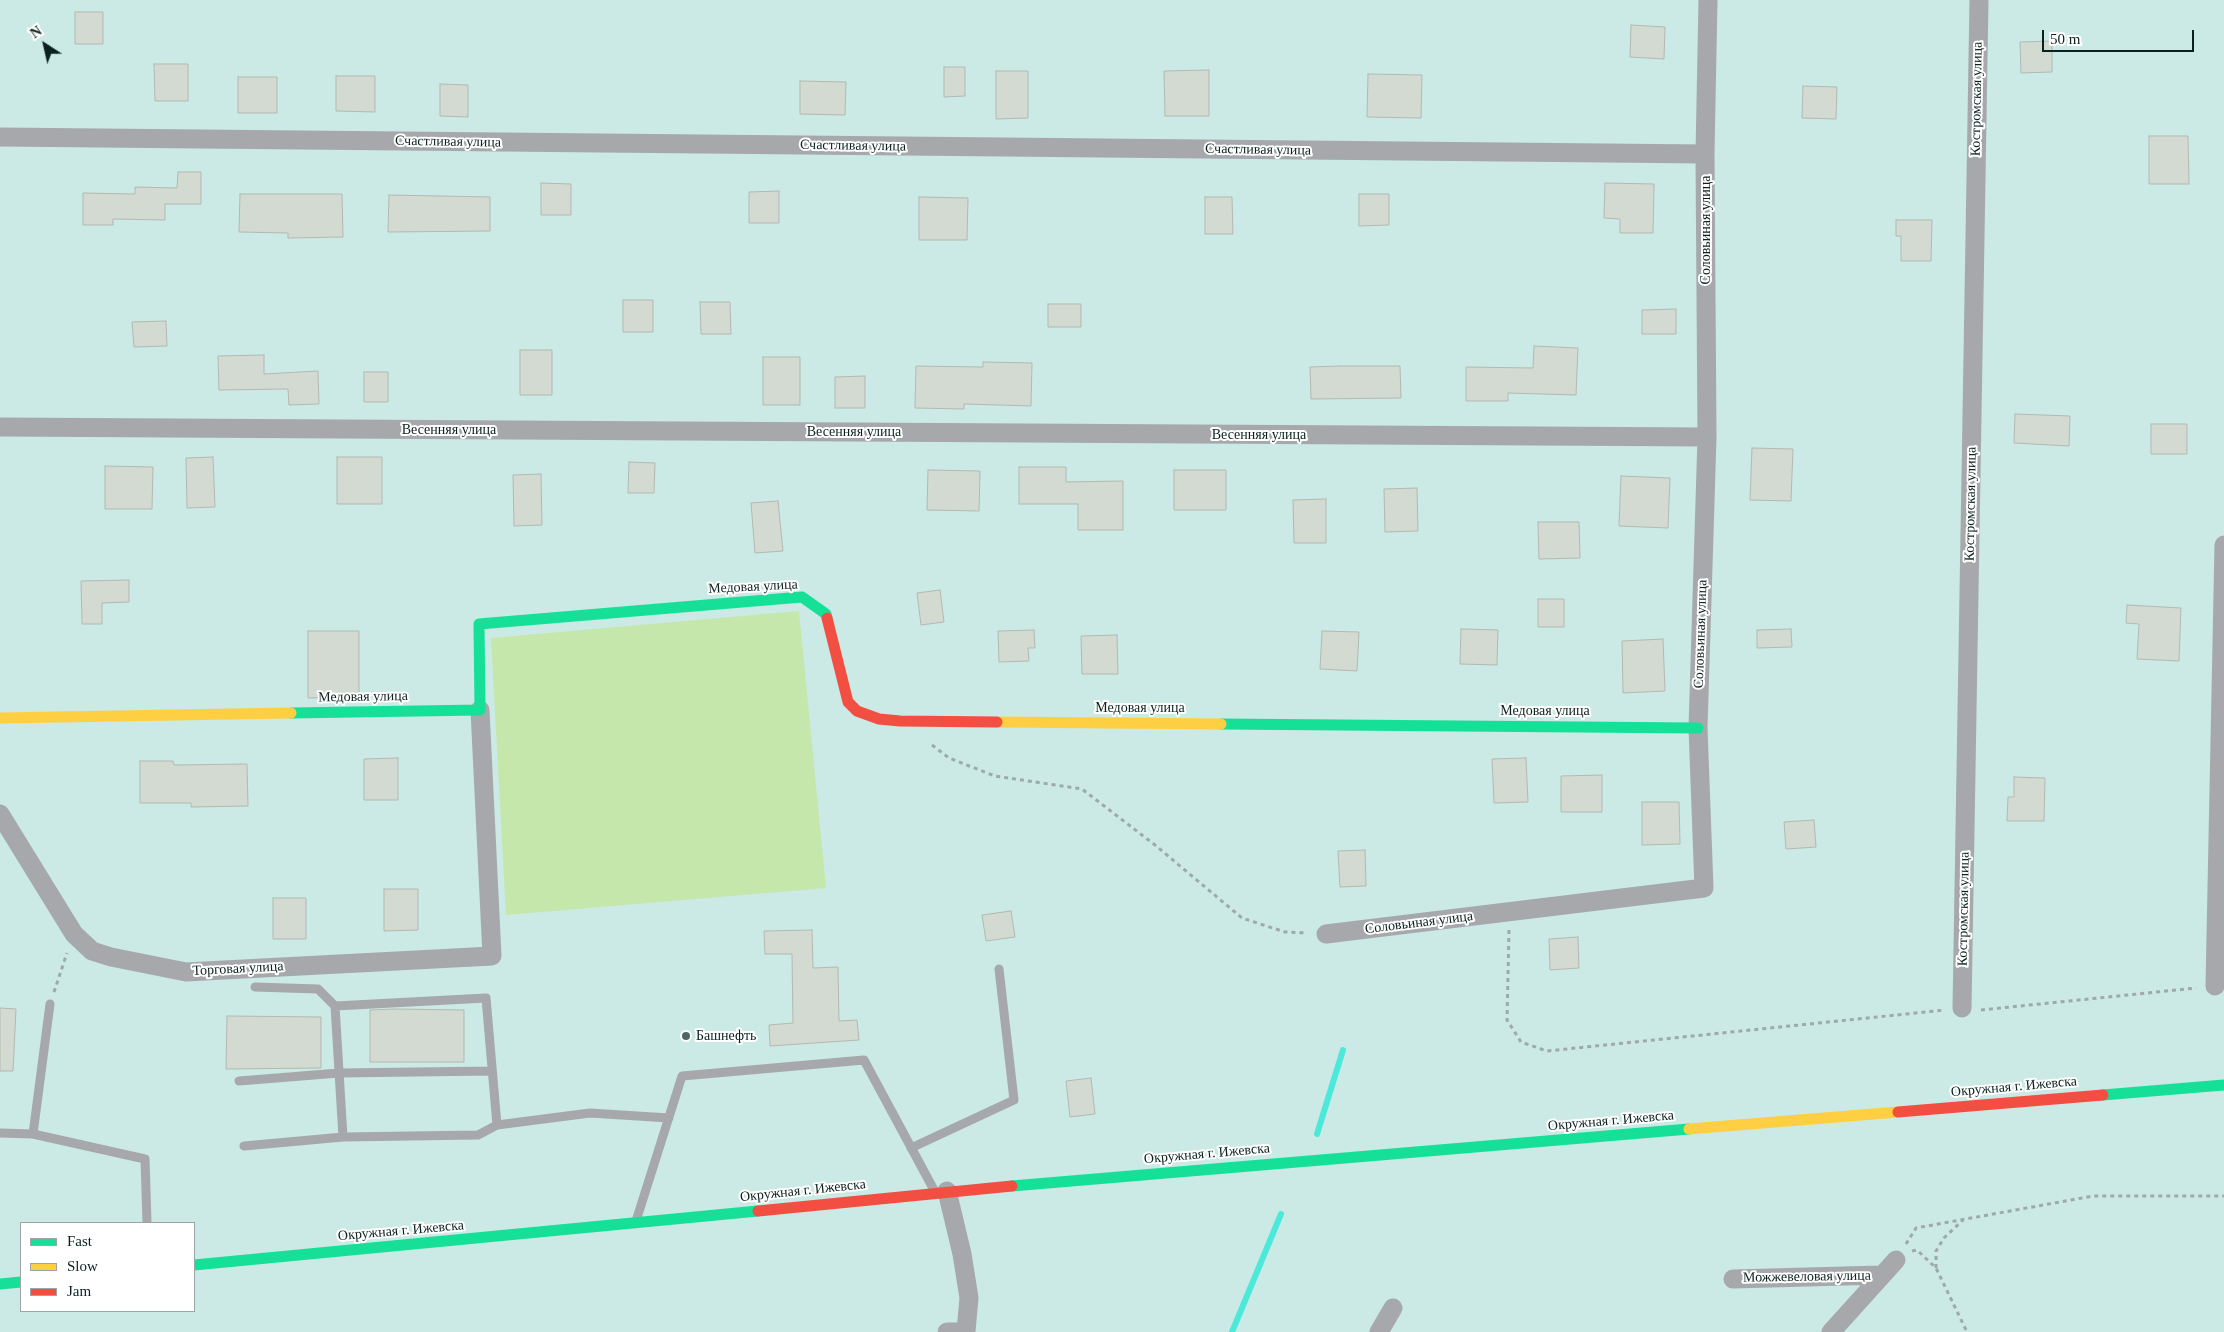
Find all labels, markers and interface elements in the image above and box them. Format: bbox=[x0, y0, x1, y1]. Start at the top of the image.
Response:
north arrow bbox=[20, 20, 70, 70]
scale bar bbox=[2044, 20, 2196, 52]
text: N bbox=[28, 23, 45, 41]
text: 50 m bbox=[2050, 31, 2080, 47]
street label: Костромская улица bbox=[1968, 42, 1986, 156]
street label: Счастливая улица bbox=[395, 133, 501, 151]
street label: Счастливая улица bbox=[800, 137, 906, 155]
street label: Счастливая улица bbox=[1205, 141, 1311, 159]
street label: Соловьиная улица bbox=[1698, 176, 1714, 284]
street label: Весенняя улица bbox=[402, 422, 496, 438]
street label: Весенняя улица bbox=[807, 424, 901, 440]
street label: Весенняя улица bbox=[1212, 427, 1306, 443]
street label: Костромская улица bbox=[1962, 447, 1980, 561]
street label: Медовая улица bbox=[708, 576, 798, 598]
street label: Соловьиная улица bbox=[1691, 579, 1711, 689]
street label: Медовая улица bbox=[318, 688, 408, 706]
street label: Медовая улица bbox=[1095, 700, 1185, 716]
street label: Медовая улица bbox=[1500, 703, 1590, 719]
street label: Костромская улица bbox=[1955, 852, 1973, 966]
street label: Соловьиная улица bbox=[1364, 908, 1474, 938]
street label: Торговая улица bbox=[192, 958, 284, 980]
place label: Башнефть bbox=[696, 1028, 756, 1044]
marker: Башнефть bbox=[680, 1030, 692, 1042]
street label: Окружная г. Ижевска bbox=[1950, 1073, 2078, 1101]
street label: Окружная г. Ижевска bbox=[1547, 1107, 1675, 1135]
street label: Окружная г. Ижевска bbox=[1143, 1140, 1271, 1168]
street label: Окружная г. Ижевска bbox=[739, 1176, 867, 1206]
street label: Окружная г. Ижевска bbox=[337, 1217, 465, 1245]
legend bbox=[20, 1222, 195, 1312]
text: Fast bbox=[67, 1233, 92, 1249]
text: Slow bbox=[67, 1258, 98, 1274]
street label: Можжевеловая улица bbox=[1743, 1267, 1871, 1287]
text: Jam bbox=[67, 1283, 91, 1299]

